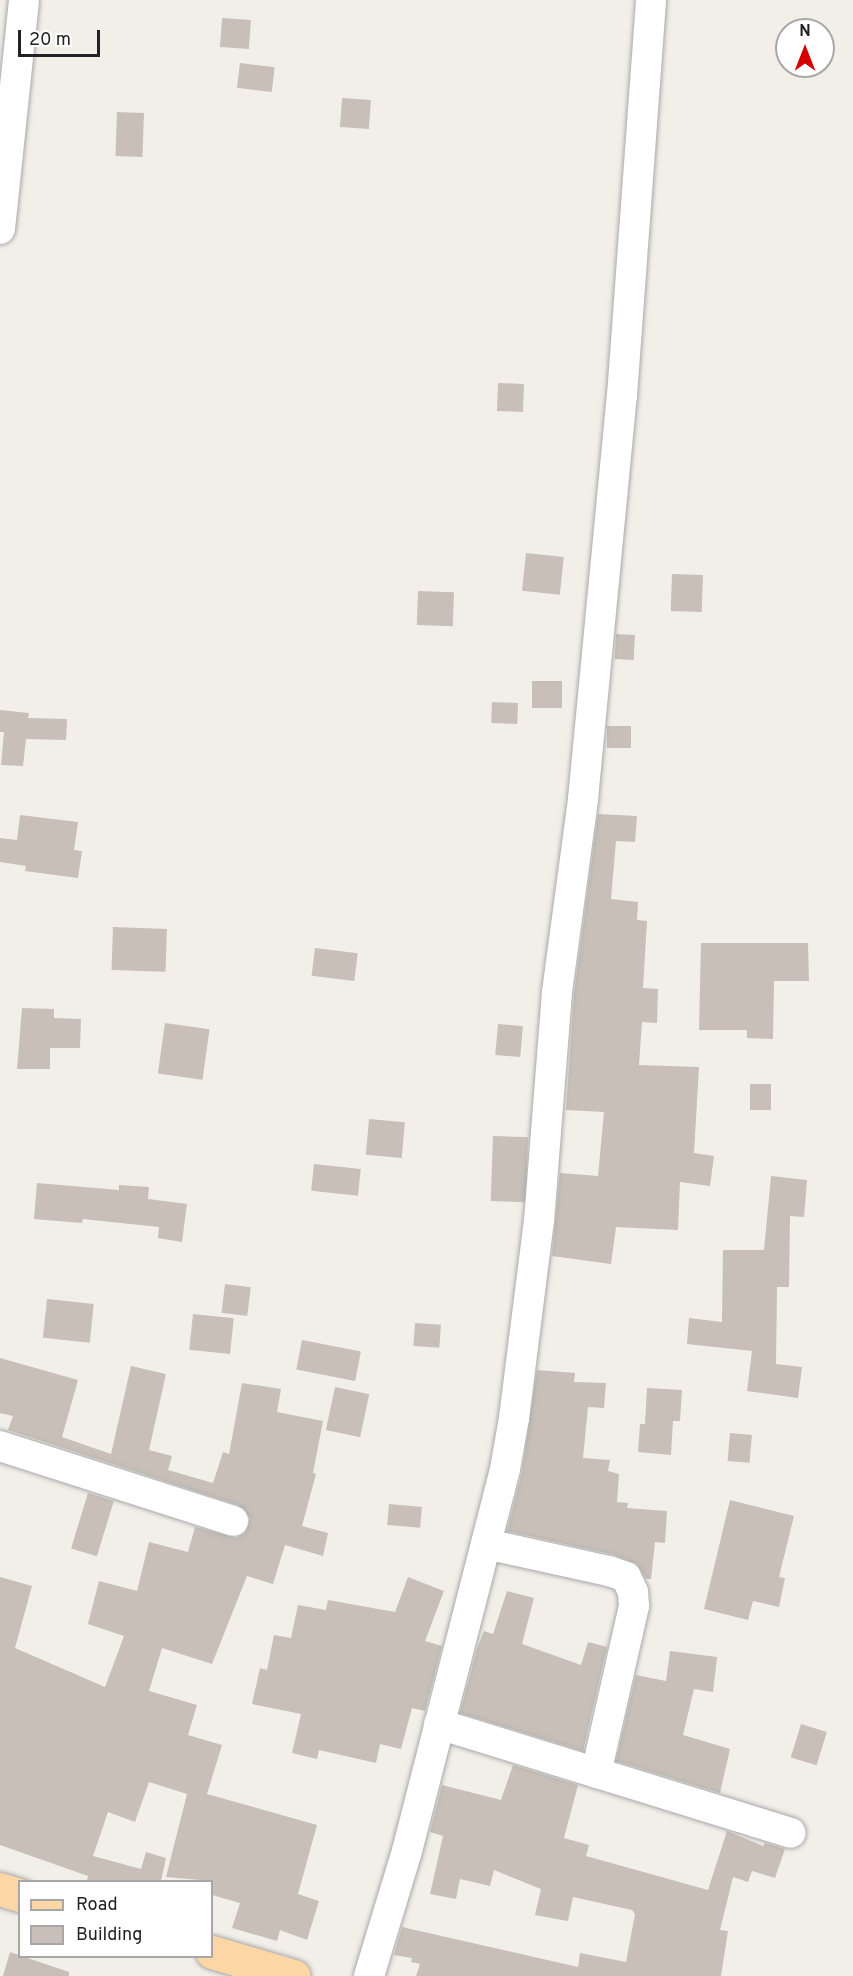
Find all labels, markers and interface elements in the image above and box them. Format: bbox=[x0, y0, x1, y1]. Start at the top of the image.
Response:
scale bar bbox=[21, 18, 104, 56]
north arrow bbox=[775, 18, 835, 78]
text: N bbox=[799, 22, 811, 42]
text: 20 m bbox=[29, 29, 71, 52]
legend bbox=[18, 1880, 213, 1958]
text: Road bbox=[76, 1894, 118, 1917]
text: Building bbox=[76, 1924, 142, 1947]

